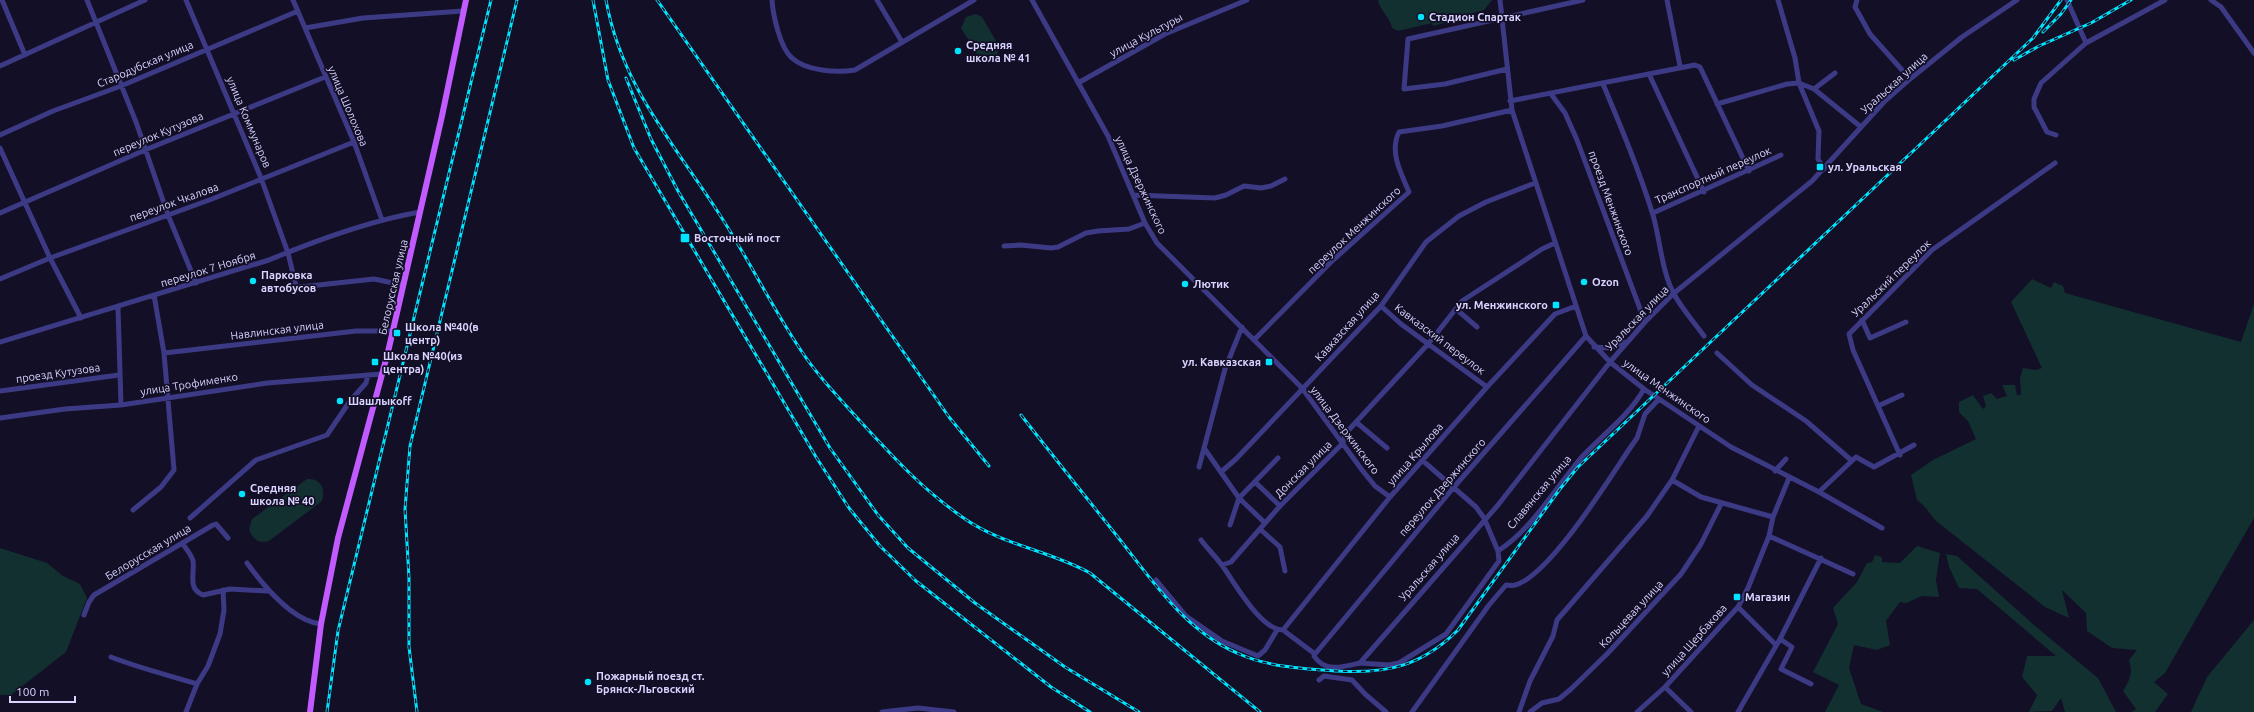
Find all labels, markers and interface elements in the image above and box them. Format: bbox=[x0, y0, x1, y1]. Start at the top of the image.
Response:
street label: улица Культуры bbox=[1107, 11, 1185, 59]
place label: Стадион Спартак bbox=[1429, 11, 1522, 23]
marker: Стадион Спартак bbox=[1416, 12, 1426, 22]
street label: Стародубская улица bbox=[95, 38, 195, 90]
place label: Средняя школа № 41 bbox=[966, 39, 1031, 64]
marker: Средняя школа № 41 bbox=[953, 46, 963, 56]
street label: Уральская улица bbox=[1858, 50, 1930, 116]
street label: улица Шолохова bbox=[326, 64, 370, 148]
street label: улица Коммунаров bbox=[224, 75, 274, 169]
street label: переулок Кутузова bbox=[111, 110, 205, 158]
street label: улица Дзержинского bbox=[1113, 134, 1169, 236]
street label: Транспортный переулок bbox=[1653, 144, 1773, 206]
street label: проезд Менжинского bbox=[1586, 149, 1636, 257]
place label: ул. Уральская bbox=[1828, 161, 1902, 173]
marker: ул. Уральская bbox=[1815, 162, 1825, 172]
street label: переулок Чкалова bbox=[128, 180, 220, 224]
street label: переулок Менжинского bbox=[1305, 184, 1403, 276]
marker: Восточный пост bbox=[679, 232, 691, 244]
place label: Восточный пост bbox=[694, 232, 781, 244]
street label: Уральский переулок bbox=[1849, 237, 1933, 319]
street label: Белорусская улица bbox=[376, 238, 410, 336]
street label: переулок 7 Ноября bbox=[159, 249, 257, 289]
place label: Парковка автобусов bbox=[261, 269, 316, 294]
marker: Парковка автобусов bbox=[248, 276, 258, 286]
place label: Ozon bbox=[1592, 276, 1619, 288]
marker: Ozon bbox=[1579, 277, 1589, 287]
place label: Лютик bbox=[1193, 278, 1230, 290]
marker: Лютик bbox=[1180, 279, 1190, 289]
street label: Уральская улица bbox=[1603, 283, 1671, 353]
street label: Кавказская улица bbox=[1312, 289, 1382, 363]
place label: ул. Менжинского bbox=[1456, 299, 1548, 311]
marker: ул. Менжинского bbox=[1551, 300, 1561, 310]
street label: Кавказский переулок bbox=[1393, 301, 1488, 377]
street label: Навлинская улица bbox=[230, 318, 324, 342]
place label: Школа №40(в центр) bbox=[405, 321, 479, 347]
marker: Школа №40(в центр) bbox=[392, 328, 402, 338]
place label: Школа №40(из центра) bbox=[383, 350, 462, 376]
place label: ул. Кавказская bbox=[1182, 356, 1261, 368]
street label: улица Менжинского bbox=[1621, 356, 1713, 426]
marker: Школа №40(из центра) bbox=[370, 357, 380, 367]
marker: ул. Кавказская bbox=[1264, 357, 1274, 367]
street label: проезд Кутузова bbox=[15, 361, 101, 385]
street label: улица Трофименко bbox=[139, 370, 239, 398]
street label: улица Дзержинского bbox=[1308, 384, 1382, 476]
place label: Шашлыкоff bbox=[348, 395, 413, 407]
marker: Шашлыкоff bbox=[335, 396, 345, 406]
street label: улица Крылова bbox=[1385, 420, 1445, 488]
street label: переулок Дзержинского bbox=[1396, 436, 1488, 538]
street label: Донская улица bbox=[1272, 438, 1334, 500]
street label: Славянская улица bbox=[1505, 453, 1573, 531]
place label: Средняя школа № 40 bbox=[250, 482, 315, 507]
marker: Средняя школа № 40 bbox=[237, 489, 247, 499]
street label: Белорусская улица bbox=[103, 522, 193, 582]
street label: Уральская улица bbox=[1396, 531, 1462, 603]
street label: Кольцевая улица bbox=[1597, 578, 1665, 650]
place label: Магазин bbox=[1745, 591, 1790, 603]
marker: Магазин bbox=[1732, 592, 1742, 602]
street label: улица Щербакова bbox=[1659, 602, 1729, 678]
place label: Пожарный поезд ст. Брянск-Льговский bbox=[596, 670, 705, 695]
marker: Пожарный поезд ст. Брянск-Льговский bbox=[583, 677, 593, 687]
scale bar bbox=[10, 678, 75, 704]
text: 100 m bbox=[16, 685, 49, 698]

